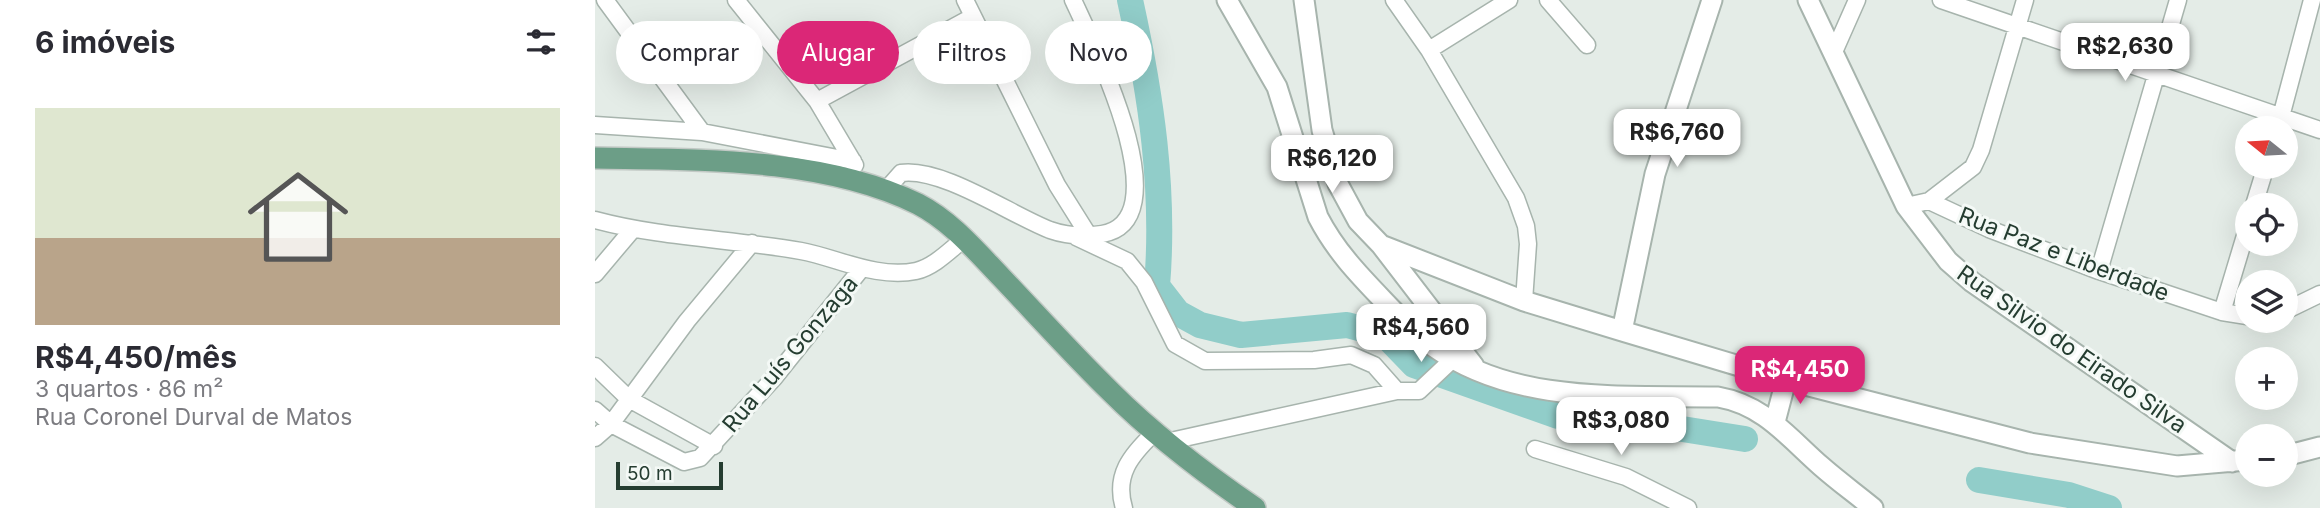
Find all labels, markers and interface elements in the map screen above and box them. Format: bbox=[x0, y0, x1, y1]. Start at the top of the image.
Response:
chip: Comprar bbox=[616, 21, 763, 84]
chip: Alugar bbox=[777, 21, 899, 84]
chip: Filtros bbox=[913, 21, 1031, 84]
chip: Novo bbox=[1045, 21, 1152, 84]
icon: filters bbox=[522, 23, 560, 61]
text: 6 imóveis bbox=[35, 24, 175, 60]
pin: R$2,630 bbox=[2060, 24, 2190, 83]
text: R$2,630 bbox=[2077, 32, 2173, 60]
pin: R$6,760 bbox=[1612, 110, 1742, 169]
north arrow bbox=[2235, 116, 2298, 178]
map controls bbox=[2235, 116, 2298, 487]
text: R$6,760 bbox=[1630, 118, 1724, 146]
pin: R$6,120 bbox=[1267, 136, 1397, 195]
text: R$6,120 bbox=[1287, 144, 1377, 172]
icon: home bbox=[235, 154, 361, 280]
button: locate bbox=[2235, 193, 2298, 256]
street label: Rua Paz e Liberdade bbox=[1955, 201, 2173, 307]
street label: Rua Silvio do Eirado Silva bbox=[1952, 259, 2192, 439]
street label: Rua Luís Gonzaga bbox=[716, 270, 864, 438]
button: layers bbox=[2235, 270, 2298, 333]
pin: R$4,560 bbox=[1356, 304, 1486, 364]
text: R$4,560 bbox=[1372, 313, 1470, 341]
text: R$4,450/mês bbox=[35, 339, 237, 375]
pin: R$4,450 bbox=[1735, 346, 1865, 406]
button: + bbox=[2235, 347, 2298, 410]
text: R$4,450 bbox=[1751, 355, 1849, 383]
text: 3 quartos · 86 m² bbox=[35, 375, 223, 403]
pin: R$3,080 bbox=[1556, 398, 1686, 457]
text: Rua Coronel Durval de Matos bbox=[35, 403, 352, 431]
text: R$3,080 bbox=[1572, 406, 1670, 434]
button: − bbox=[2235, 424, 2298, 487]
scale bar bbox=[616, 459, 723, 491]
text: 50 m bbox=[627, 462, 673, 485]

